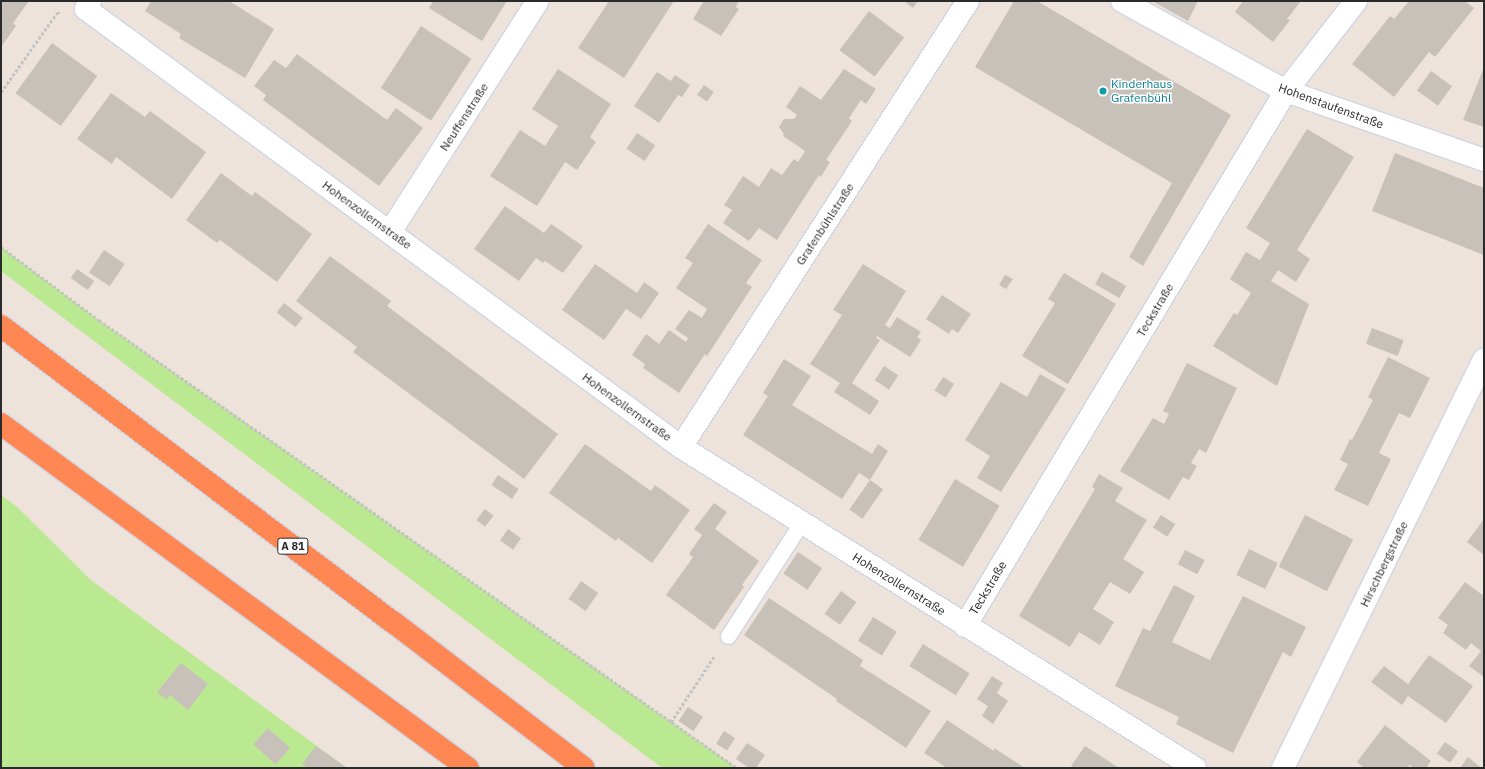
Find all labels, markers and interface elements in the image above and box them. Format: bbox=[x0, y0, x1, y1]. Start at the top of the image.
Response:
place label: Kinderhaus Grafenbühl bbox=[1111, 77, 1172, 105]
street label: Neuffenstraße bbox=[437, 80, 491, 154]
street label: Hohenstaufenstraße bbox=[1276, 80, 1386, 132]
marker: Kinderhaus Grafenbühl bbox=[1098, 86, 1108, 96]
street label: Hohenzollernstraße bbox=[320, 178, 414, 252]
street label: Grafenbühlstraße bbox=[793, 180, 857, 268]
street label: Teckstraße bbox=[1133, 281, 1177, 339]
street label: Hohenzollernstraße bbox=[580, 370, 674, 444]
street label: Hirschbergstraße bbox=[1357, 519, 1411, 609]
road number: A 81 bbox=[277, 537, 309, 555]
street label: Hohenzollernstraße bbox=[850, 550, 948, 618]
street label: Teckstraße bbox=[966, 559, 1010, 617]

